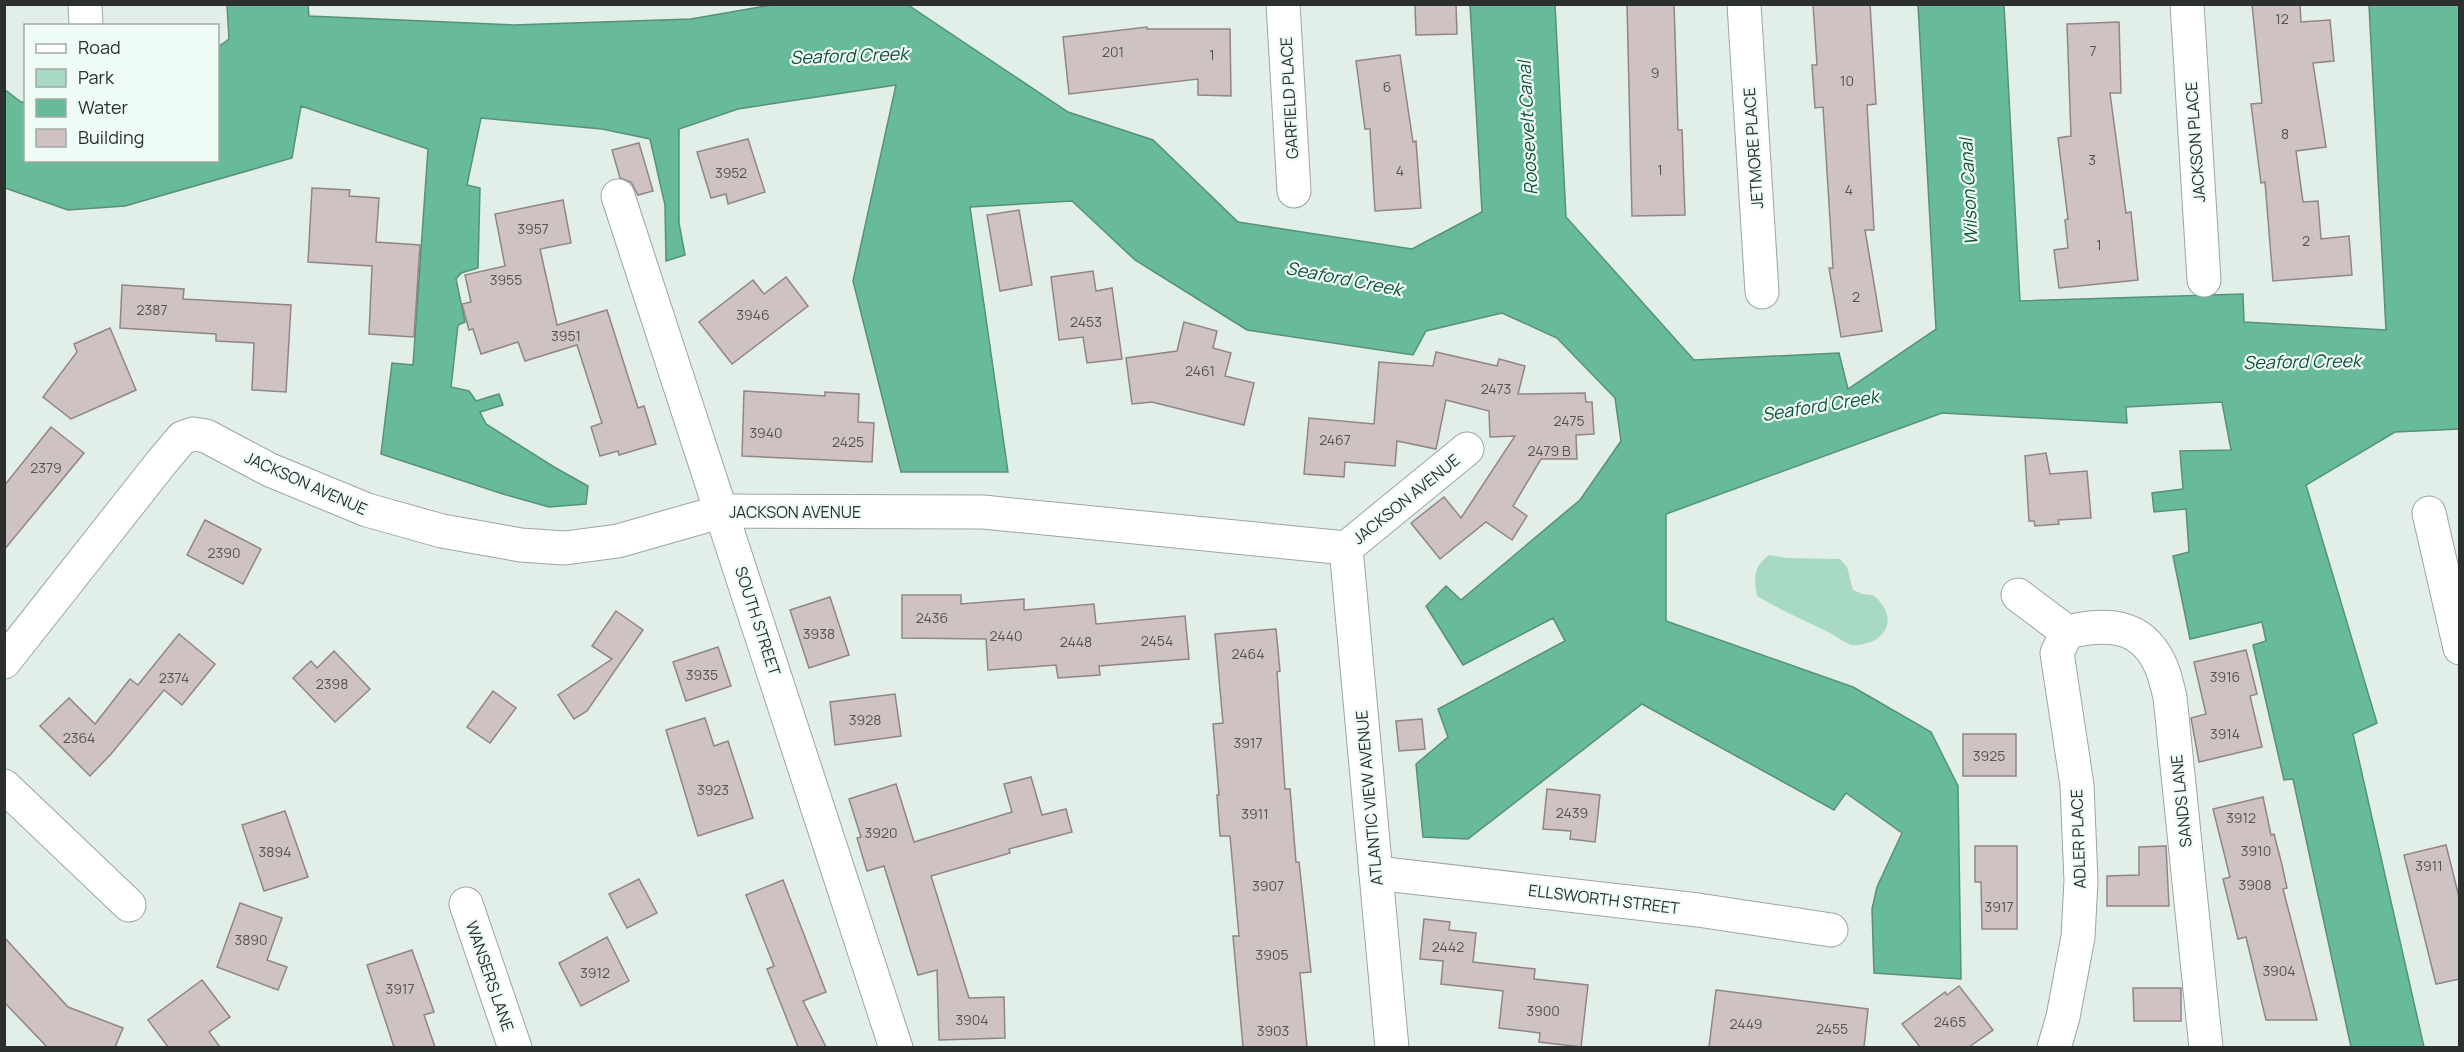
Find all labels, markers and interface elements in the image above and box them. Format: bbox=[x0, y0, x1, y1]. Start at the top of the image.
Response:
house number: 12 bbox=[2275, 9, 2289, 28]
legend bbox=[24, 24, 219, 162]
text: Road bbox=[78, 35, 121, 59]
street label: GARFIELD PLACE bbox=[1275, 36, 1303, 160]
water label: Seaford Creek bbox=[790, 41, 911, 69]
house number: 7 bbox=[2089, 41, 2097, 60]
house number: 201 bbox=[1102, 42, 1124, 61]
house number: 1 bbox=[1209, 45, 1215, 64]
water label: Roosevelt Canal bbox=[1511, 58, 1542, 196]
house number: 9 bbox=[1651, 63, 1659, 82]
text: Park bbox=[78, 65, 115, 89]
house number: 10 bbox=[1840, 71, 1854, 90]
house number: 6 bbox=[1383, 77, 1391, 96]
street label: JACKSON PLACE bbox=[2180, 81, 2210, 203]
street label: JETMORE PLACE bbox=[1738, 87, 1768, 209]
text: Water bbox=[78, 95, 128, 119]
house number: 8 bbox=[2281, 124, 2289, 143]
text: Building bbox=[78, 125, 144, 149]
water label: Wilson Canal bbox=[1953, 135, 1983, 246]
house number: 3 bbox=[2088, 150, 2096, 169]
house number: 1 bbox=[1657, 160, 1663, 179]
house number: 4 bbox=[1396, 161, 1404, 180]
house number: 3952 bbox=[715, 163, 747, 182]
house number: 4 bbox=[1845, 180, 1853, 199]
house number: 3957 bbox=[517, 219, 549, 238]
house number: 2 bbox=[2302, 231, 2310, 250]
house number: 1 bbox=[2096, 235, 2102, 254]
water label: Seaford Creek bbox=[1284, 255, 1407, 302]
house number: 3955 bbox=[490, 270, 522, 289]
house number: 2 bbox=[1852, 287, 1860, 306]
house number: 2387 bbox=[137, 300, 167, 319]
house number: 3946 bbox=[736, 305, 770, 324]
house number: 2453 bbox=[1070, 312, 1102, 331]
house number: 3951 bbox=[551, 326, 581, 345]
water label: Seaford Creek bbox=[2243, 348, 2364, 374]
house number: 2461 bbox=[1185, 361, 1215, 380]
house number: 2473 bbox=[1481, 379, 1511, 398]
water label: Seaford Creek bbox=[1760, 383, 1883, 426]
house number: 2475 bbox=[1553, 411, 1585, 430]
house number: 3940 bbox=[749, 423, 783, 442]
house number: 2467 bbox=[1319, 430, 1351, 449]
house number: 2425 bbox=[832, 432, 864, 451]
house number: 2479 B bbox=[1527, 441, 1571, 460]
street label: JACKSON AVENUE bbox=[241, 446, 371, 520]
street label: JACKSON AVENUE bbox=[1348, 449, 1464, 549]
house number: 2379 bbox=[30, 458, 62, 477]
street label: JACKSON AVENUE bbox=[729, 501, 861, 523]
house number: 2390 bbox=[208, 543, 240, 562]
street label: SOUTH STREET bbox=[730, 564, 786, 679]
house number: 2436 bbox=[916, 608, 948, 627]
house number: 3938 bbox=[803, 624, 835, 643]
house number: 2440 bbox=[990, 626, 1022, 645]
house number: 2454 bbox=[1141, 631, 1173, 650]
house number: 2448 bbox=[1060, 632, 1092, 651]
house number: 2464 bbox=[1232, 644, 1264, 663]
house number: 3935 bbox=[686, 665, 718, 684]
house number: 3916 bbox=[2210, 667, 2240, 686]
house number: 2374 bbox=[159, 668, 189, 687]
house number: 2398 bbox=[316, 674, 348, 693]
house number: 3928 bbox=[849, 710, 881, 729]
street label: ATLANTIC VIEW AVENUE bbox=[1350, 710, 1388, 886]
house number: 3914 bbox=[2210, 724, 2240, 743]
house number: 2364 bbox=[63, 728, 95, 747]
house number: 3917 bbox=[1234, 733, 1262, 752]
house number: 3925 bbox=[1973, 746, 2005, 765]
street label: SANDS LANE bbox=[2165, 754, 2197, 848]
house number: 3923 bbox=[697, 780, 729, 799]
street label: ADLER PLACE bbox=[2065, 789, 2091, 889]
house number: 2439 bbox=[1556, 803, 1588, 822]
house number: 3911 bbox=[1241, 804, 1269, 823]
house number: 3912 bbox=[2226, 808, 2256, 827]
house number: 3920 bbox=[865, 823, 897, 842]
house number: 3910 bbox=[2241, 841, 2271, 860]
house number: 3894 bbox=[259, 842, 291, 861]
house number: 3911 bbox=[2415, 856, 2443, 875]
house number: 3908 bbox=[2238, 875, 2272, 894]
house number: 3907 bbox=[1252, 876, 1284, 895]
street label: ELLSWORTH STREET bbox=[1527, 879, 1681, 919]
house number: 3917 bbox=[1985, 897, 2013, 916]
street label: WANSERS LANE bbox=[461, 918, 519, 1034]
house number: 3890 bbox=[234, 930, 268, 949]
house number: 2442 bbox=[1432, 937, 1464, 956]
house number: 3905 bbox=[1255, 945, 1289, 964]
house number: 3904 bbox=[2262, 961, 2296, 980]
house number: 3912 bbox=[580, 963, 610, 982]
house number: 3917 bbox=[386, 979, 414, 998]
house number: 3900 bbox=[1526, 1001, 1560, 1020]
house number: 3904 bbox=[955, 1010, 989, 1029]
house number: 2465 bbox=[1934, 1012, 1966, 1031]
house number: 2449 bbox=[1730, 1014, 1762, 1033]
house number: 2455 bbox=[1816, 1019, 1848, 1038]
house number: 3903 bbox=[1257, 1021, 1289, 1040]

